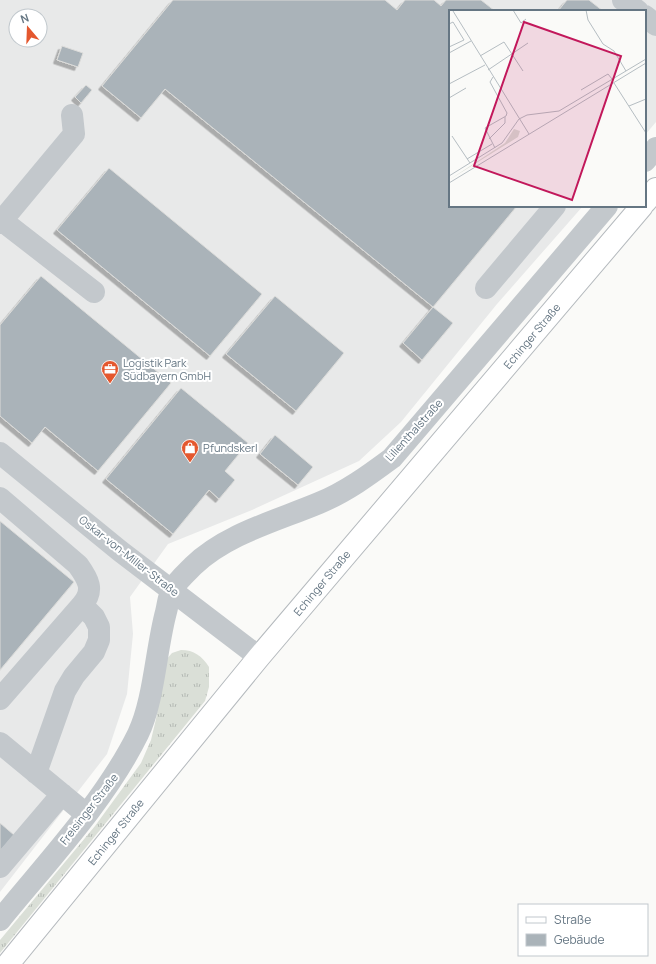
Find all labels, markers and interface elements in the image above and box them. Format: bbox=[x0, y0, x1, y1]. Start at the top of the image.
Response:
north arrow bbox=[8, 8, 48, 48]
text: N bbox=[18, 10, 31, 26]
inset map bbox=[449, 10, 646, 207]
street label: Echinger Straße bbox=[500, 299, 564, 372]
place label: Logistik Park Südbayern GmbH bbox=[123, 355, 211, 383]
office icon: Logistik Park Südbayern GmbH bbox=[100, 359, 120, 384]
street label: Lilienthalstraße bbox=[382, 395, 446, 464]
shop icon: Pfundskerl bbox=[180, 438, 200, 463]
place label: Pfundskerl bbox=[203, 440, 258, 455]
street label: Oskar-von-Miller-Straße bbox=[76, 512, 183, 600]
street label: Echinger Straße bbox=[290, 546, 354, 619]
street label: Freisinger Straße bbox=[56, 770, 121, 847]
street label: Echinger Straße bbox=[84, 795, 147, 868]
legend bbox=[518, 904, 648, 956]
text: Straße bbox=[554, 911, 591, 928]
text: Gebäude bbox=[554, 931, 605, 948]

